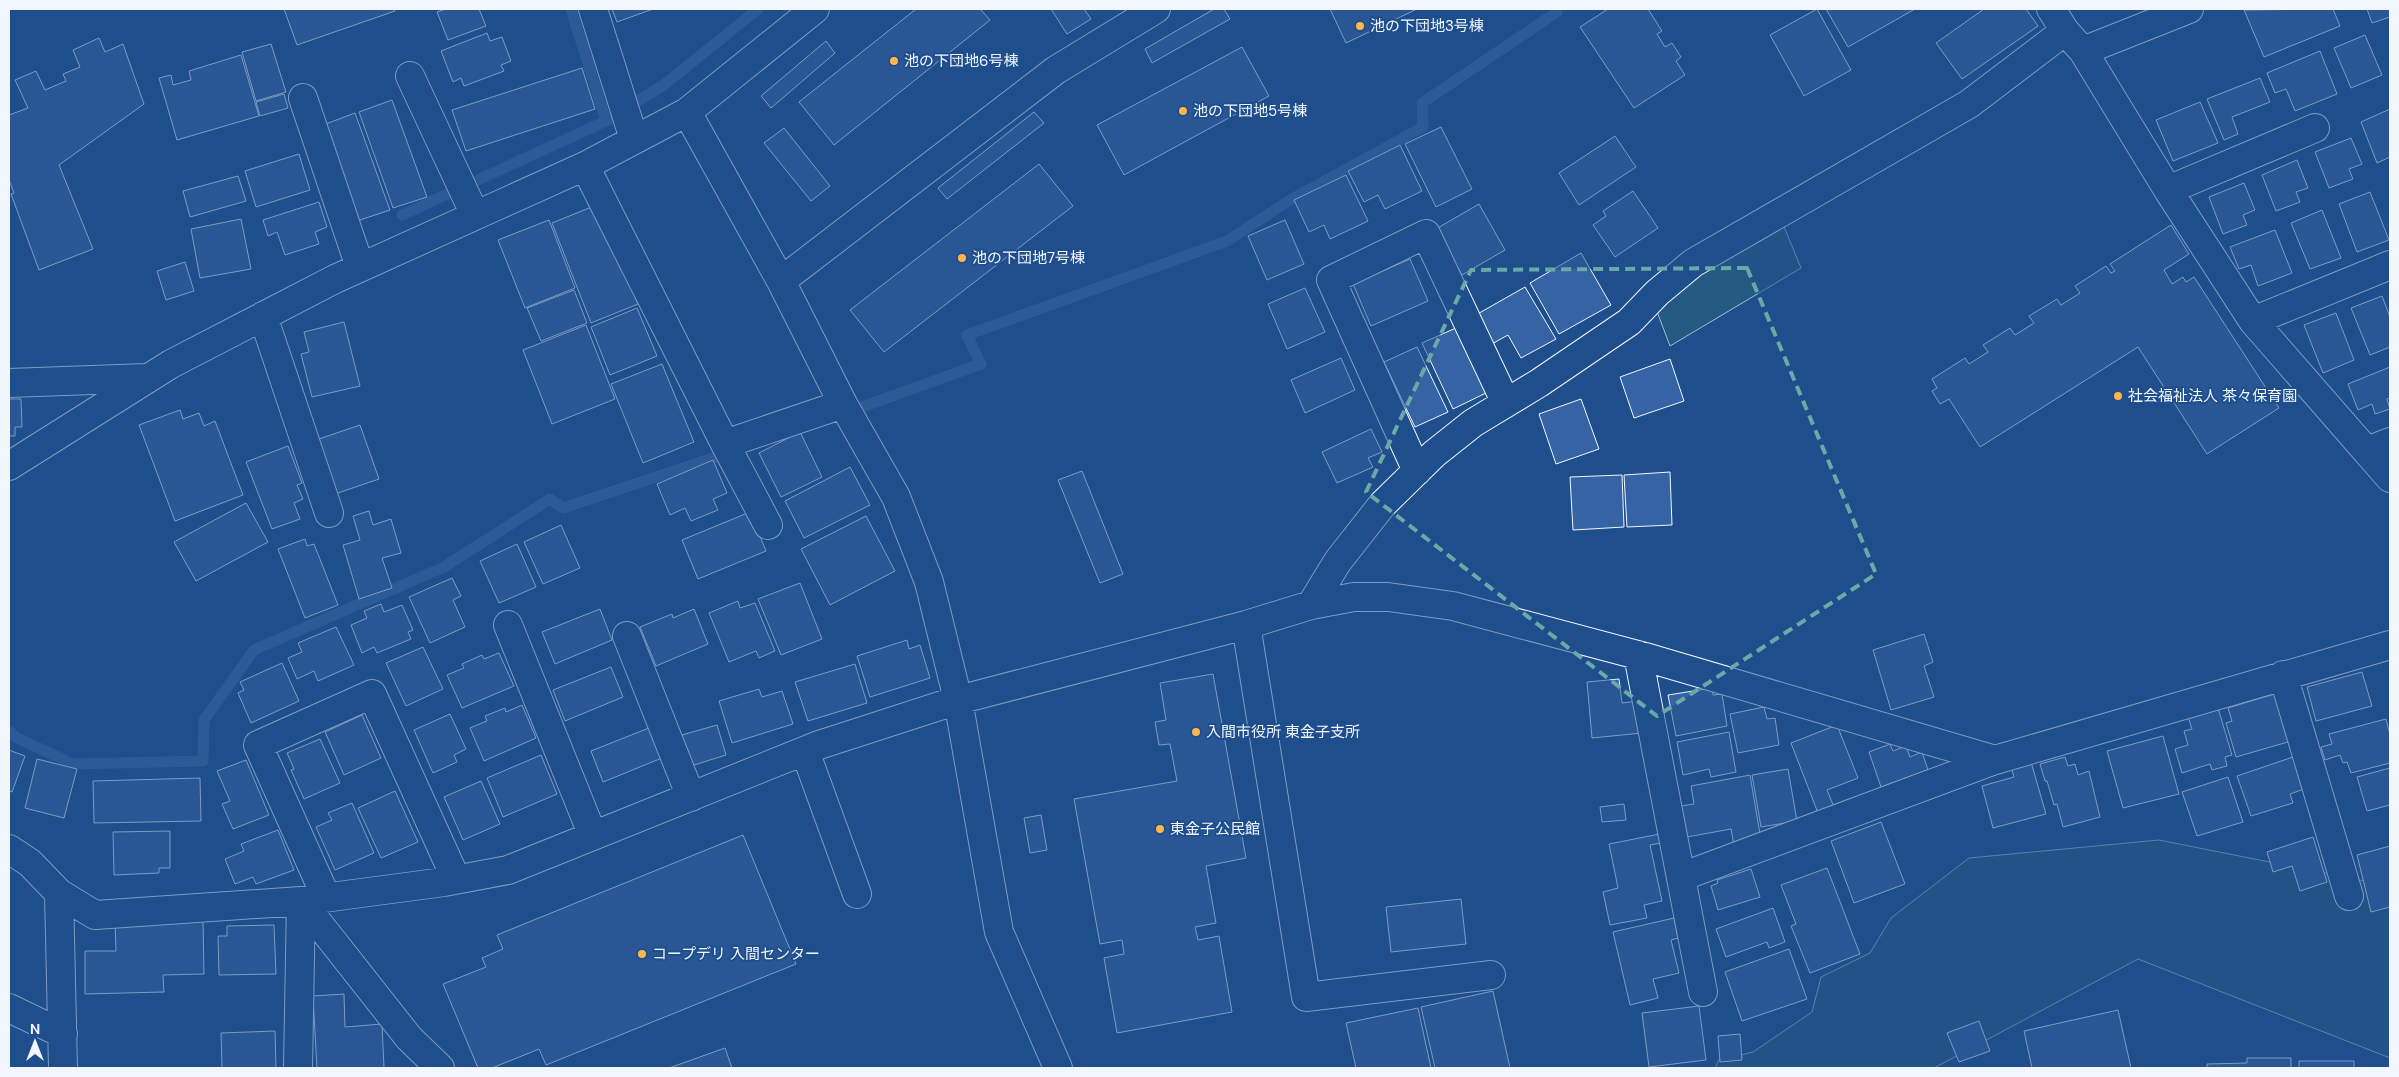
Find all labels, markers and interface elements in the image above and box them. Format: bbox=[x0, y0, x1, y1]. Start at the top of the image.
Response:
place label: 池の下団地3号棟 bbox=[1370, 16, 1484, 36]
marker: 池の下団地3号棟 bbox=[1354, 20, 1366, 32]
place label: 池の下団地6号棟 bbox=[904, 51, 1018, 71]
marker: 池の下団地6号棟 bbox=[888, 55, 900, 67]
place label: 池の下団地5号棟 bbox=[1193, 101, 1307, 121]
marker: 池の下団地5号棟 bbox=[1177, 105, 1189, 117]
place label: 池の下団地7号棟 bbox=[972, 248, 1085, 268]
marker: 池の下団地7号棟 bbox=[956, 252, 968, 264]
place label: 社会福祉法人 茶々保育園 bbox=[2128, 386, 2297, 406]
marker: 社会福祉法人 茶々保育園 bbox=[2112, 390, 2124, 402]
place label: 入間市役所 東金子支所 bbox=[1206, 722, 1360, 742]
marker: 入間市役所 東金子支所 bbox=[1190, 726, 1202, 738]
place label: 東金子公民館 bbox=[1170, 819, 1260, 839]
marker: 東金子公民館 bbox=[1154, 823, 1166, 835]
place label: コープデリ 入間センター bbox=[652, 944, 820, 964]
marker: コープデリ 入間センター bbox=[636, 948, 648, 960]
north arrow bbox=[10, 1017, 60, 1067]
text: N bbox=[30, 1020, 40, 1038]

